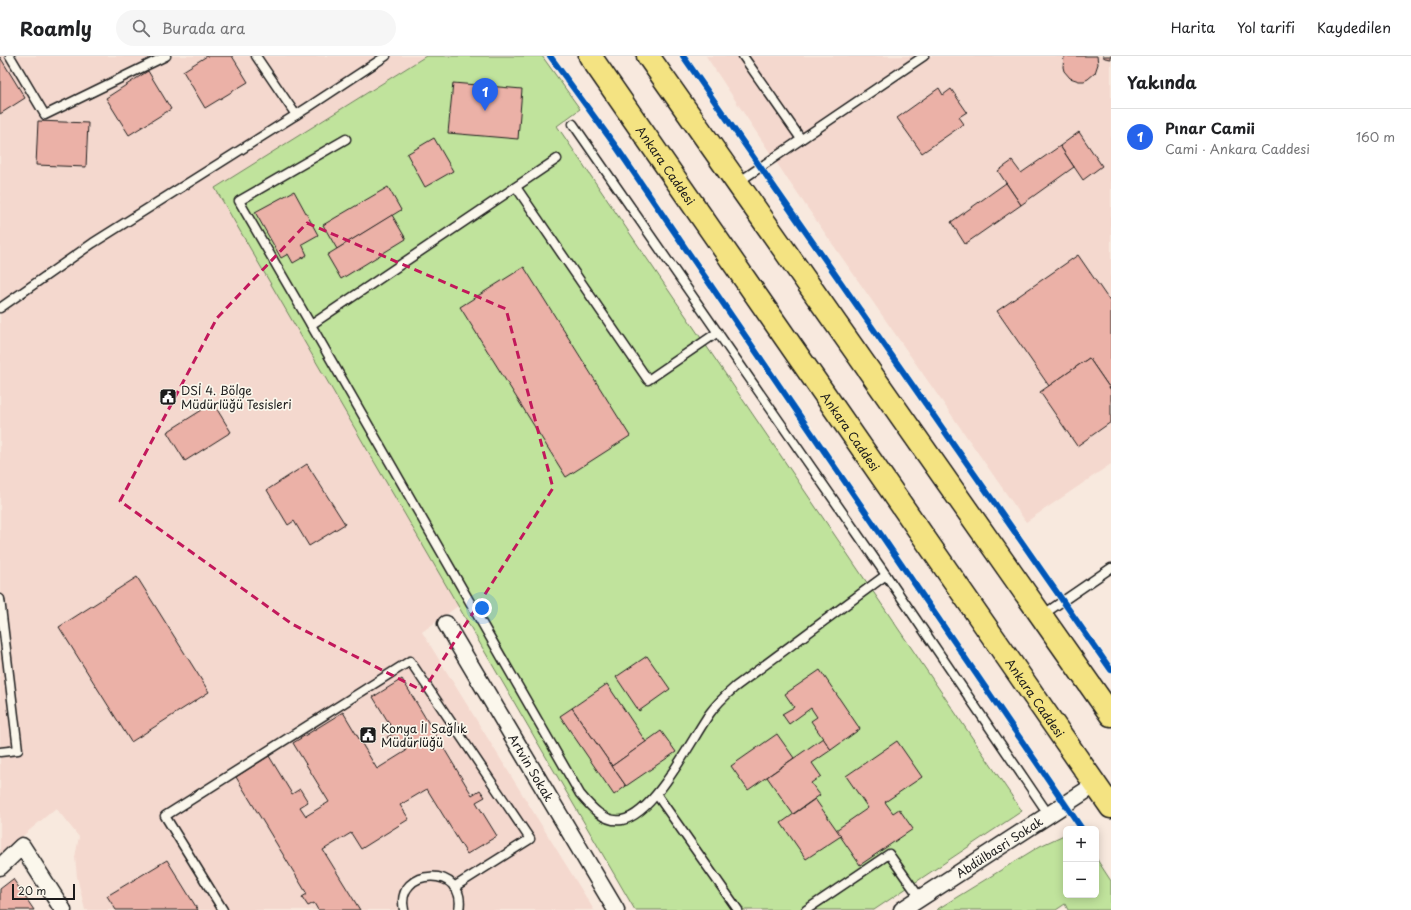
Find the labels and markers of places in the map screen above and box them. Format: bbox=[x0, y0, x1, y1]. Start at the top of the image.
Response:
pin: 1 bbox=[472, 78, 498, 111]
place label: DSİ 4. Bölge Müdürlüğü Tesisleri bbox=[181, 381, 292, 413]
public building icon: DSİ 4. Bölge Müdürlüğü Tesisleri bbox=[158, 387, 178, 407]
place label: Konya İl Sağlık Müdürlüğü bbox=[381, 719, 468, 751]
public building icon: Konya İl Sağlık Müdürlüğü bbox=[358, 725, 378, 745]

